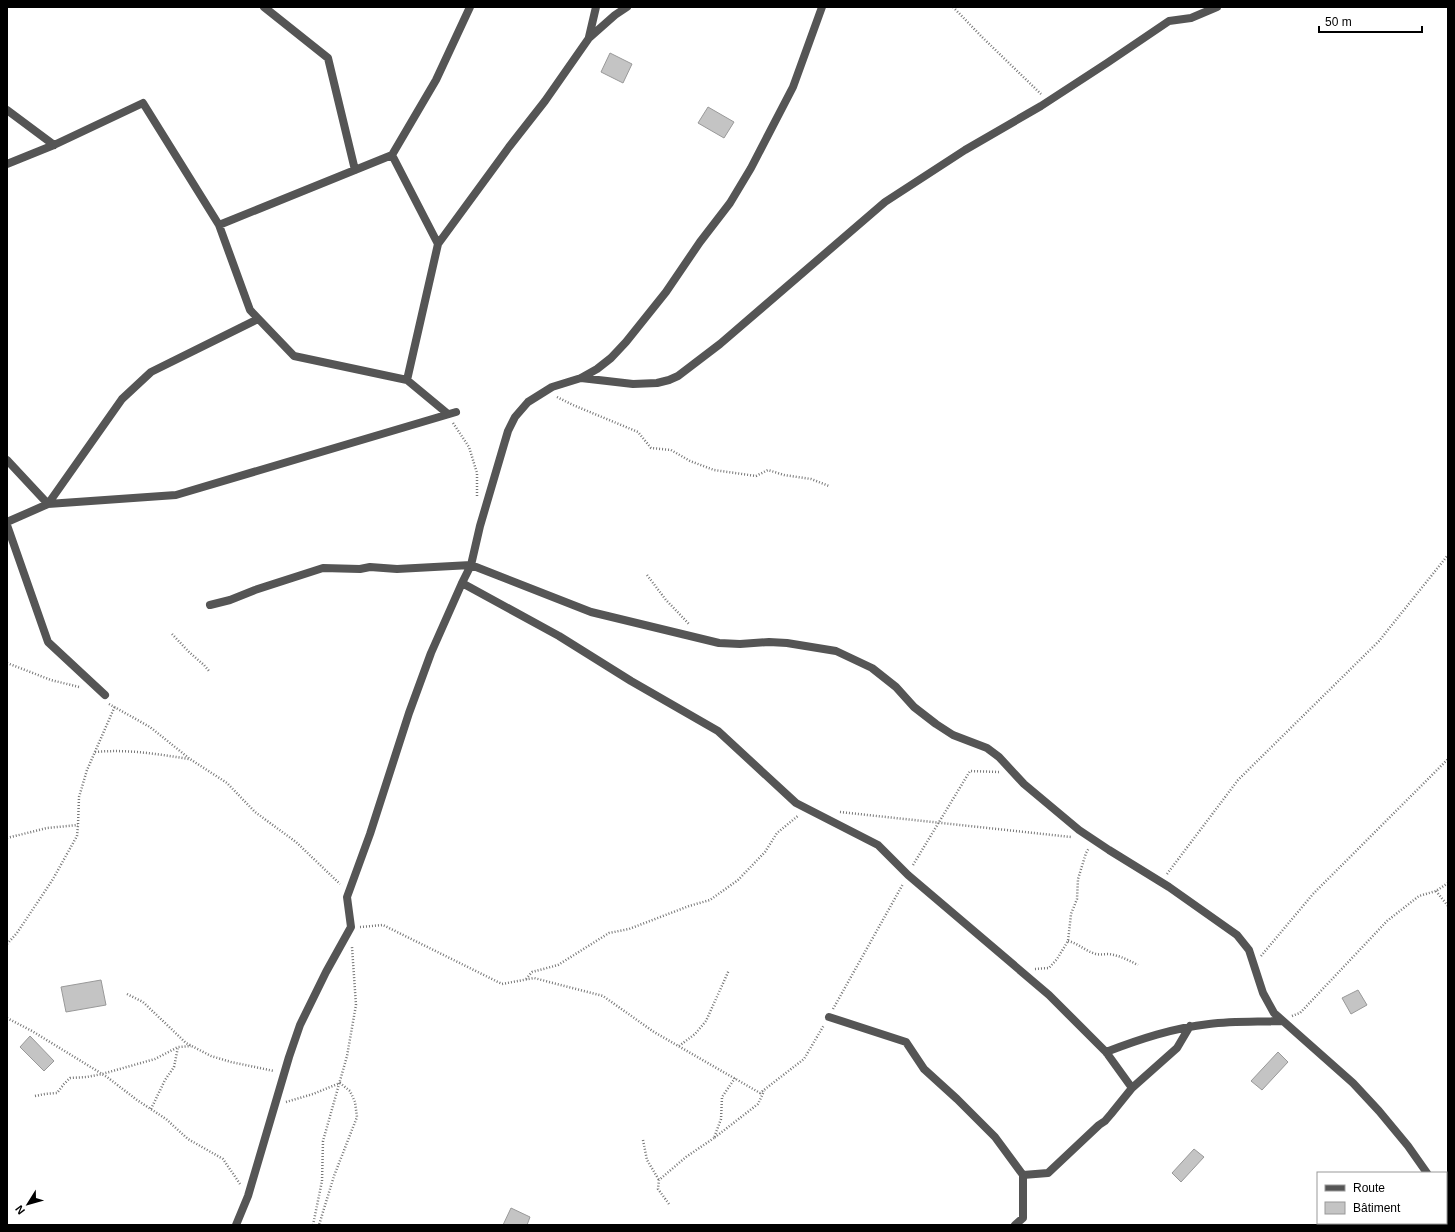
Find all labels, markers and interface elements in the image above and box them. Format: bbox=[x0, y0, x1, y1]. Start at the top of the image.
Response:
scale bar bbox=[1319, 8, 1422, 34]
text: 50 m bbox=[1325, 15, 1352, 29]
legend bbox=[1317, 1172, 1447, 1224]
text: Route bbox=[1353, 1181, 1385, 1195]
north arrow bbox=[8, 1184, 48, 1224]
text: Bâtiment bbox=[1353, 1201, 1401, 1215]
text: N bbox=[13, 1203, 27, 1217]

